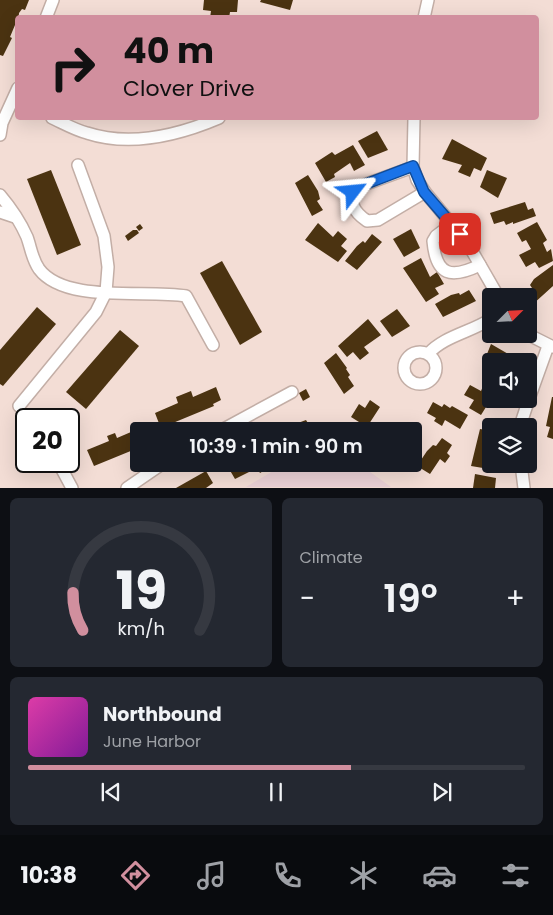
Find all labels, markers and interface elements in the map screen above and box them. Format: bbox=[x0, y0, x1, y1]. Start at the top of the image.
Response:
text: 40 m bbox=[123, 26, 214, 75]
icon: right bbox=[40, 35, 105, 100]
text: Clover Drive bbox=[123, 73, 255, 104]
position arrow bbox=[326, 165, 378, 217]
pin bbox=[439, 213, 481, 255]
icon: arrive bbox=[446, 220, 474, 248]
north arrow bbox=[482, 288, 538, 342]
map controls bbox=[482, 288, 537, 473]
button: sound bbox=[482, 353, 537, 408]
speed limit sign: 20 bbox=[15, 408, 80, 473]
button: layers bbox=[482, 418, 537, 473]
text: 10:39 · 1 min · 90 m bbox=[189, 433, 363, 460]
text: Climate bbox=[300, 546, 363, 569]
text: 19 bbox=[115, 554, 167, 627]
text: 19° bbox=[383, 572, 438, 625]
text: − bbox=[300, 579, 315, 618]
text: + bbox=[506, 579, 525, 618]
text: km/h bbox=[117, 616, 165, 641]
text: Northbound bbox=[103, 701, 222, 728]
text: June Harbor bbox=[103, 730, 201, 753]
icon: previous bbox=[97, 778, 125, 806]
icon: pause bbox=[262, 778, 290, 806]
icon: next bbox=[428, 778, 456, 806]
icon: directions bbox=[118, 858, 153, 893]
icon: music bbox=[194, 858, 229, 893]
icon: phone bbox=[270, 858, 305, 893]
icon: climate bbox=[346, 858, 381, 893]
icon: car bbox=[422, 858, 457, 893]
icon: filters bbox=[498, 858, 533, 893]
text: 10:38 bbox=[20, 860, 77, 891]

